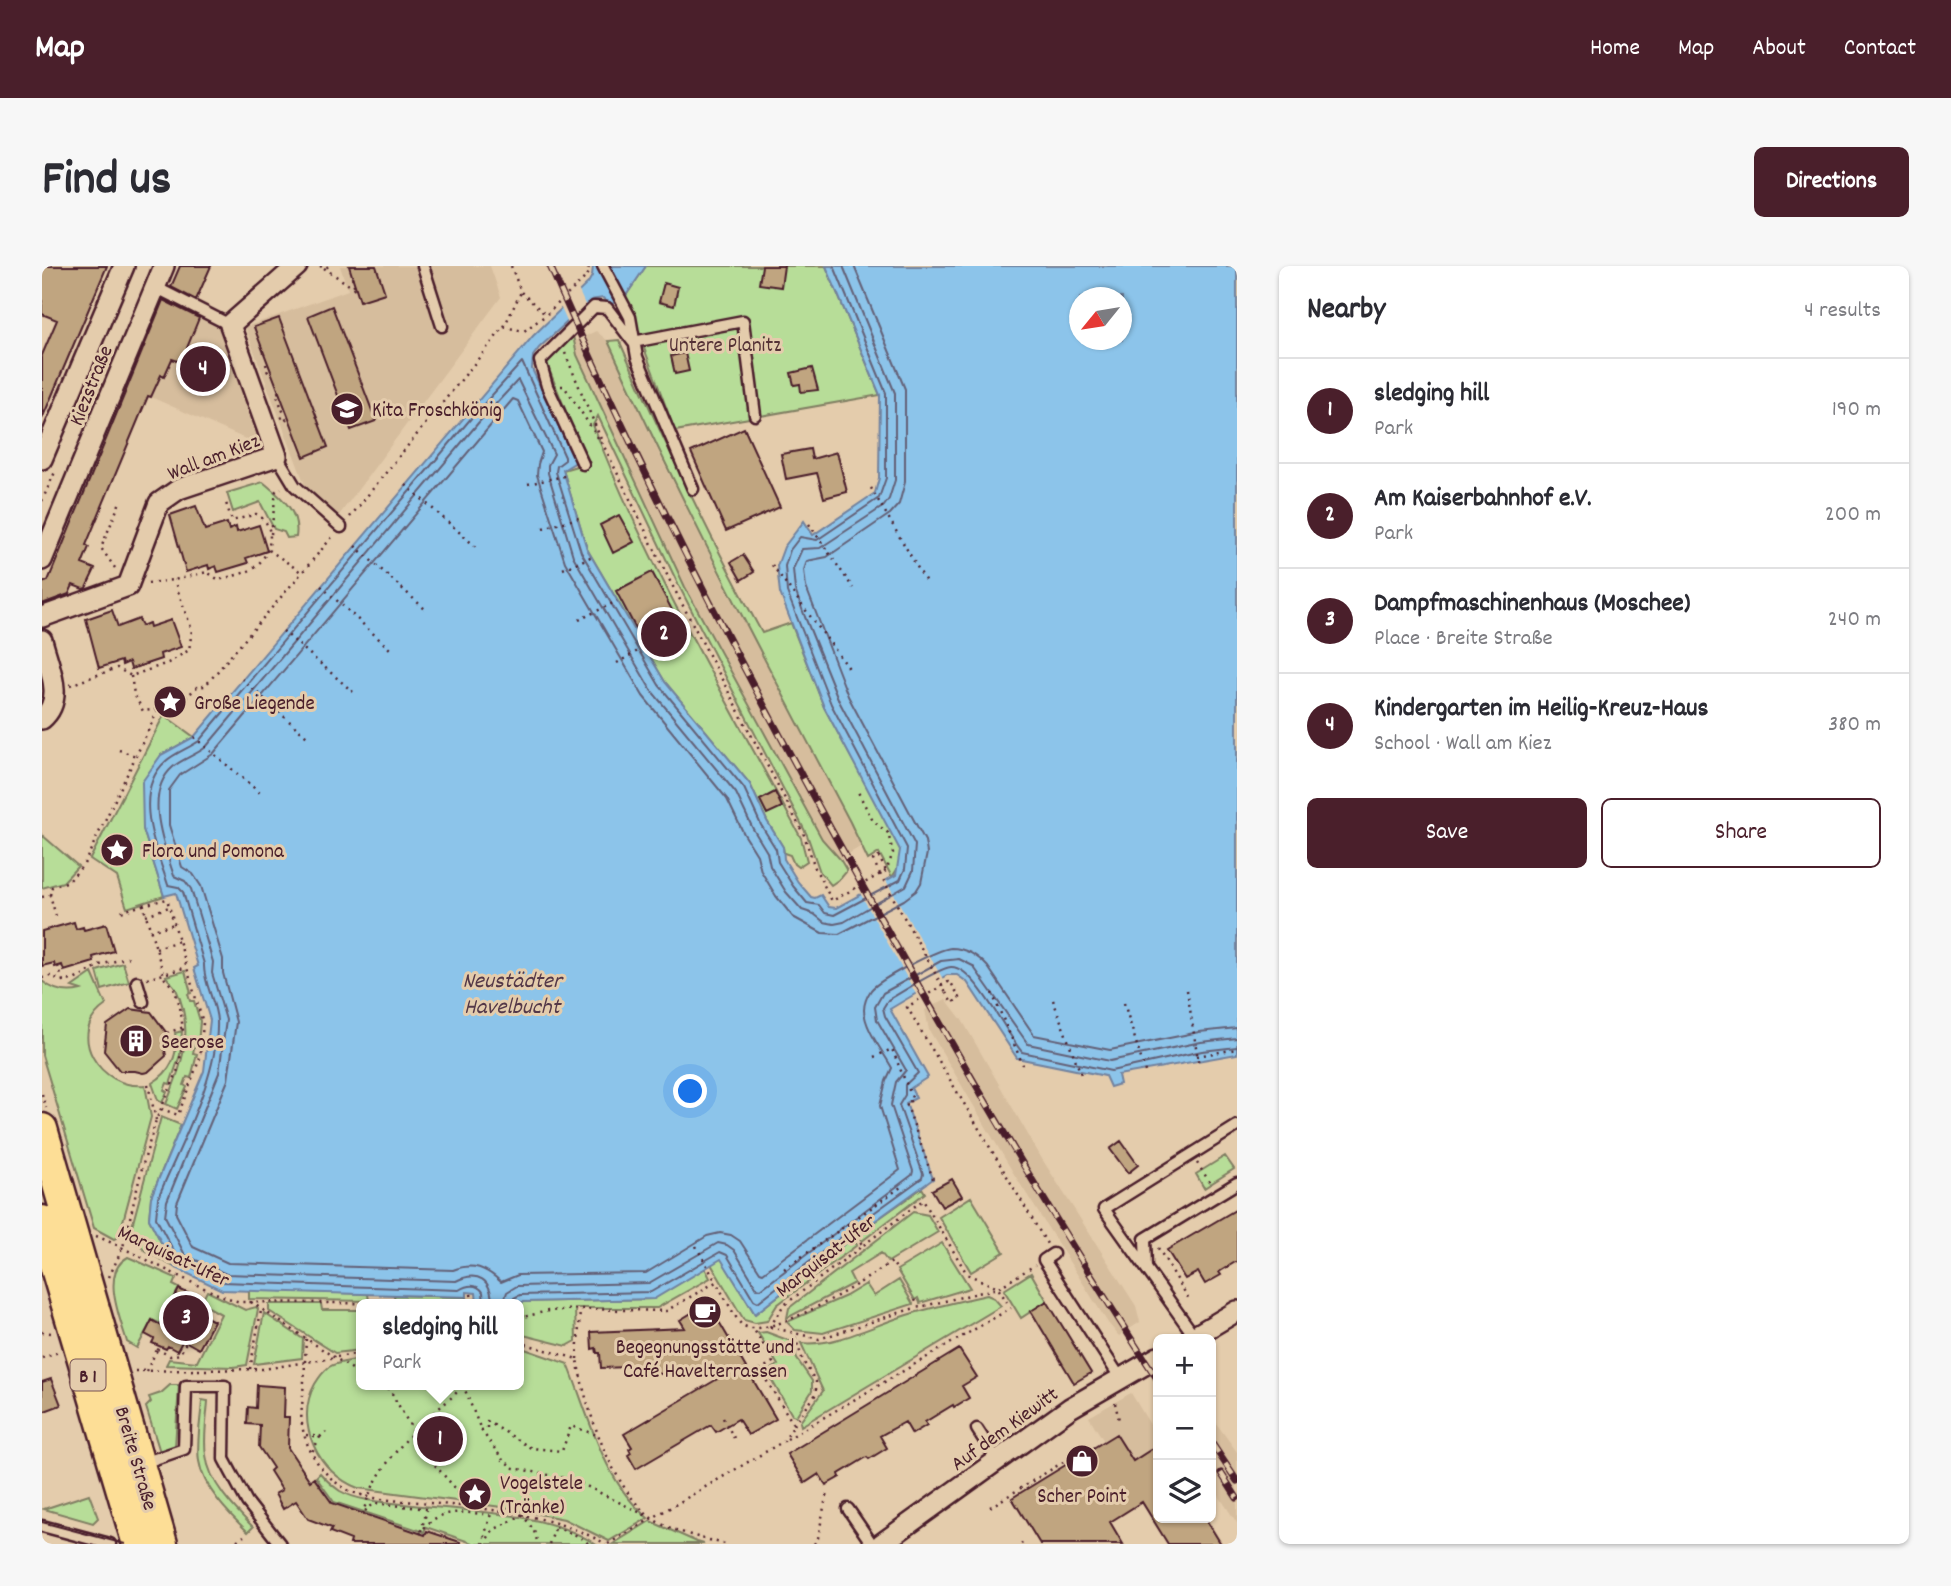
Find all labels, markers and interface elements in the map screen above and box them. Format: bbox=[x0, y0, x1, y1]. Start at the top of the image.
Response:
text: Map bbox=[35, 26, 85, 73]
text: Home bbox=[1590, 32, 1640, 66]
text: Map bbox=[1678, 32, 1714, 66]
text: About bbox=[1752, 32, 1806, 66]
text: Contact bbox=[1844, 32, 1916, 66]
text: Find us bbox=[42, 147, 171, 217]
button: Directions bbox=[1754, 147, 1909, 217]
north arrow bbox=[1069, 287, 1132, 350]
text: Nearby bbox=[1307, 290, 1385, 333]
text: 4 results bbox=[1804, 295, 1881, 328]
park label: Untere Planitz bbox=[669, 332, 781, 362]
street label: Kiezstraße bbox=[63, 341, 122, 431]
pin: 4 bbox=[180, 343, 226, 395]
text: sledging hill bbox=[1374, 376, 1489, 413]
school or university icon: Kita Froschkönig bbox=[328, 390, 366, 428]
text: 1 bbox=[1327, 394, 1333, 427]
text: 190 m bbox=[1832, 394, 1881, 427]
place label: Kita Froschkönig bbox=[372, 397, 502, 427]
text: Park bbox=[1374, 413, 1413, 446]
street label: Wall am Kiez bbox=[164, 427, 265, 490]
text: Am Kaiserbahnhof e.V. bbox=[1374, 481, 1592, 518]
text: 2 bbox=[1325, 499, 1335, 532]
text: 200 m bbox=[1825, 499, 1881, 532]
text: Park bbox=[1374, 518, 1413, 551]
text: Dampfmaschinenhaus (Moschee) bbox=[1374, 586, 1690, 623]
text: 3 bbox=[1325, 604, 1335, 637]
text: 240 m bbox=[1828, 604, 1881, 637]
pin: 2 bbox=[641, 608, 687, 660]
text: Place · Breite Straße bbox=[1374, 623, 1553, 656]
place icon: Große Liegende bbox=[151, 683, 189, 721]
place label: Große Liegende bbox=[194, 690, 315, 720]
text: Kindergarten im Heilig-Kreuz-Haus bbox=[1374, 691, 1708, 728]
text: 4 bbox=[1325, 709, 1335, 742]
text: 380 m bbox=[1828, 709, 1881, 742]
text: School · Wall am Kiez bbox=[1374, 728, 1551, 761]
button: Save bbox=[1307, 798, 1587, 868]
button: Share bbox=[1601, 798, 1881, 868]
place icon: Flora und Pomona bbox=[98, 831, 136, 869]
place label: Flora und Pomona bbox=[142, 838, 285, 868]
water label: Neustädter Havelbucht bbox=[463, 966, 564, 1025]
building icon: Seerose bbox=[117, 1022, 155, 1060]
place label: Seerose bbox=[161, 1029, 224, 1059]
your location bbox=[673, 1074, 707, 1108]
street label: Marquisat-Ufer bbox=[770, 1208, 884, 1306]
street label: Marquisat-Ufer bbox=[112, 1219, 234, 1297]
pin: 3 bbox=[163, 1292, 209, 1344]
cafe icon: Begegnungsstätte und Café Havelterrassen bbox=[686, 1293, 724, 1331]
popup bbox=[356, 1299, 524, 1390]
text: sledging hill bbox=[382, 1310, 498, 1347]
place label: Begegnungsstätte und Café Havelterrassen bbox=[616, 1334, 794, 1388]
map controls bbox=[1153, 1334, 1216, 1523]
button: + bbox=[1153, 1334, 1216, 1397]
text: Park bbox=[382, 1347, 422, 1380]
road number: B 1 bbox=[70, 1359, 106, 1390]
street label: Auf dem Kiewitt bbox=[946, 1381, 1066, 1480]
button: − bbox=[1153, 1397, 1216, 1460]
street label: Breite Straße bbox=[105, 1404, 163, 1514]
pin: 1 bbox=[417, 1413, 463, 1465]
shop icon: Scher Point bbox=[1063, 1442, 1101, 1480]
button: layers bbox=[1153, 1460, 1216, 1523]
place label: Vogelstele (Tränke) bbox=[500, 1470, 583, 1524]
place icon: Vogelstele (Tränke) bbox=[456, 1475, 494, 1513]
place label: Scher Point bbox=[1037, 1483, 1127, 1513]

